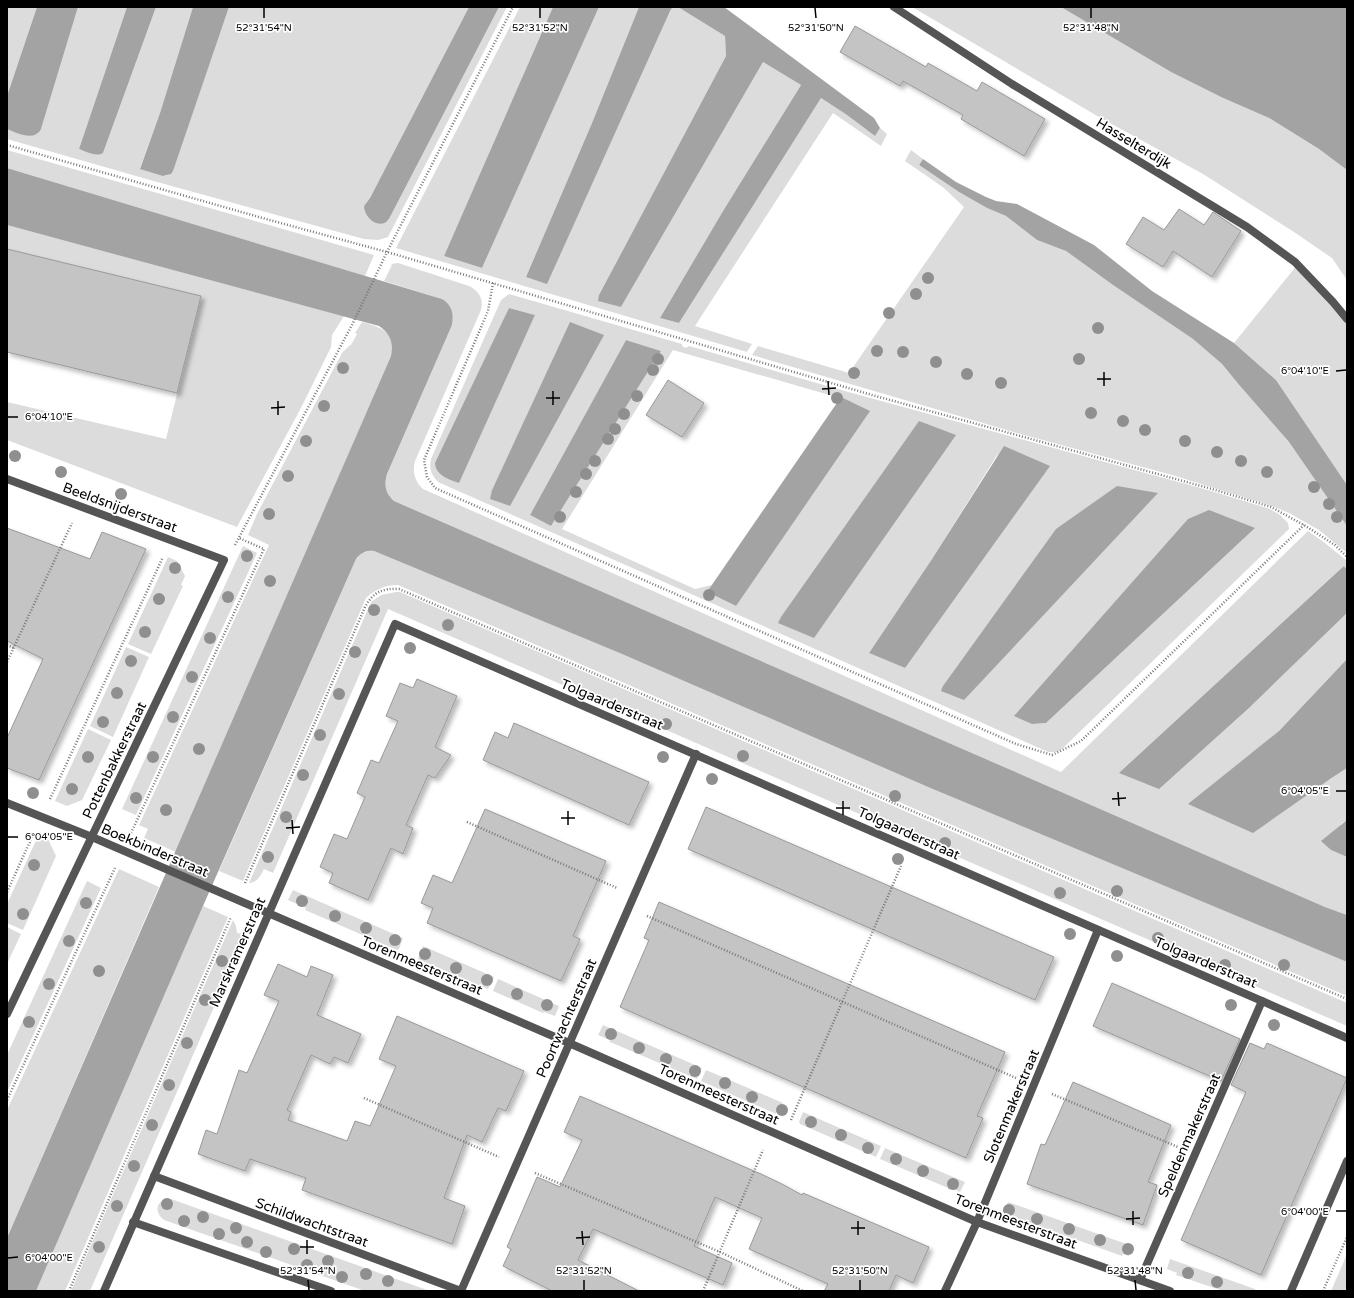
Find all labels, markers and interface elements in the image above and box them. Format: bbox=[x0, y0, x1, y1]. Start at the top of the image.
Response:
text: 52°31'54"N bbox=[236, 22, 292, 34]
text: 52°31'52"N bbox=[512, 22, 568, 34]
text: 52°31'50"N bbox=[788, 22, 844, 34]
text: 52°31'48"N bbox=[1063, 22, 1119, 34]
street label: Hasselterdijk bbox=[1093, 114, 1175, 173]
text: 6°04'10"E bbox=[1281, 365, 1329, 377]
text: 6°04'10"E bbox=[25, 411, 73, 423]
street label: Beeldsnijderstraat bbox=[60, 479, 180, 536]
street label: Tolgaarderstraat bbox=[558, 675, 666, 734]
street label: Pottenbakkerstraat bbox=[79, 698, 150, 822]
text: 6°04'05"E bbox=[1281, 785, 1329, 797]
street label: Tolgaarderstraat bbox=[855, 803, 963, 864]
street label: Boekbinderstraat bbox=[99, 820, 212, 881]
text: 6°04'05"E bbox=[25, 831, 73, 843]
street label: Marskramerstraat bbox=[206, 894, 270, 1010]
street label: Torenmeesterstraat bbox=[359, 932, 486, 999]
street label: Tolgaarderstraat bbox=[1152, 933, 1260, 992]
street label: Poortwachterstraat bbox=[533, 956, 601, 1080]
street label: Slotenmakerstraat bbox=[980, 1046, 1043, 1166]
street label: Torenmeesterstraat bbox=[656, 1060, 782, 1129]
street label: Speldenmakerstraat bbox=[1154, 1070, 1225, 1200]
street label: Torenmeesterstraat bbox=[952, 1190, 1080, 1253]
street label: Schildwachtstraat bbox=[253, 1194, 371, 1251]
text: 6°04'00"E bbox=[1281, 1206, 1329, 1218]
text: 6°04'00"E bbox=[25, 1252, 73, 1264]
text: 52°31'54"N bbox=[280, 1265, 336, 1277]
text: 52°31'52"N bbox=[556, 1265, 612, 1277]
text: 52°31'50"N bbox=[832, 1265, 888, 1277]
text: 52°31'48"N bbox=[1107, 1265, 1163, 1277]

